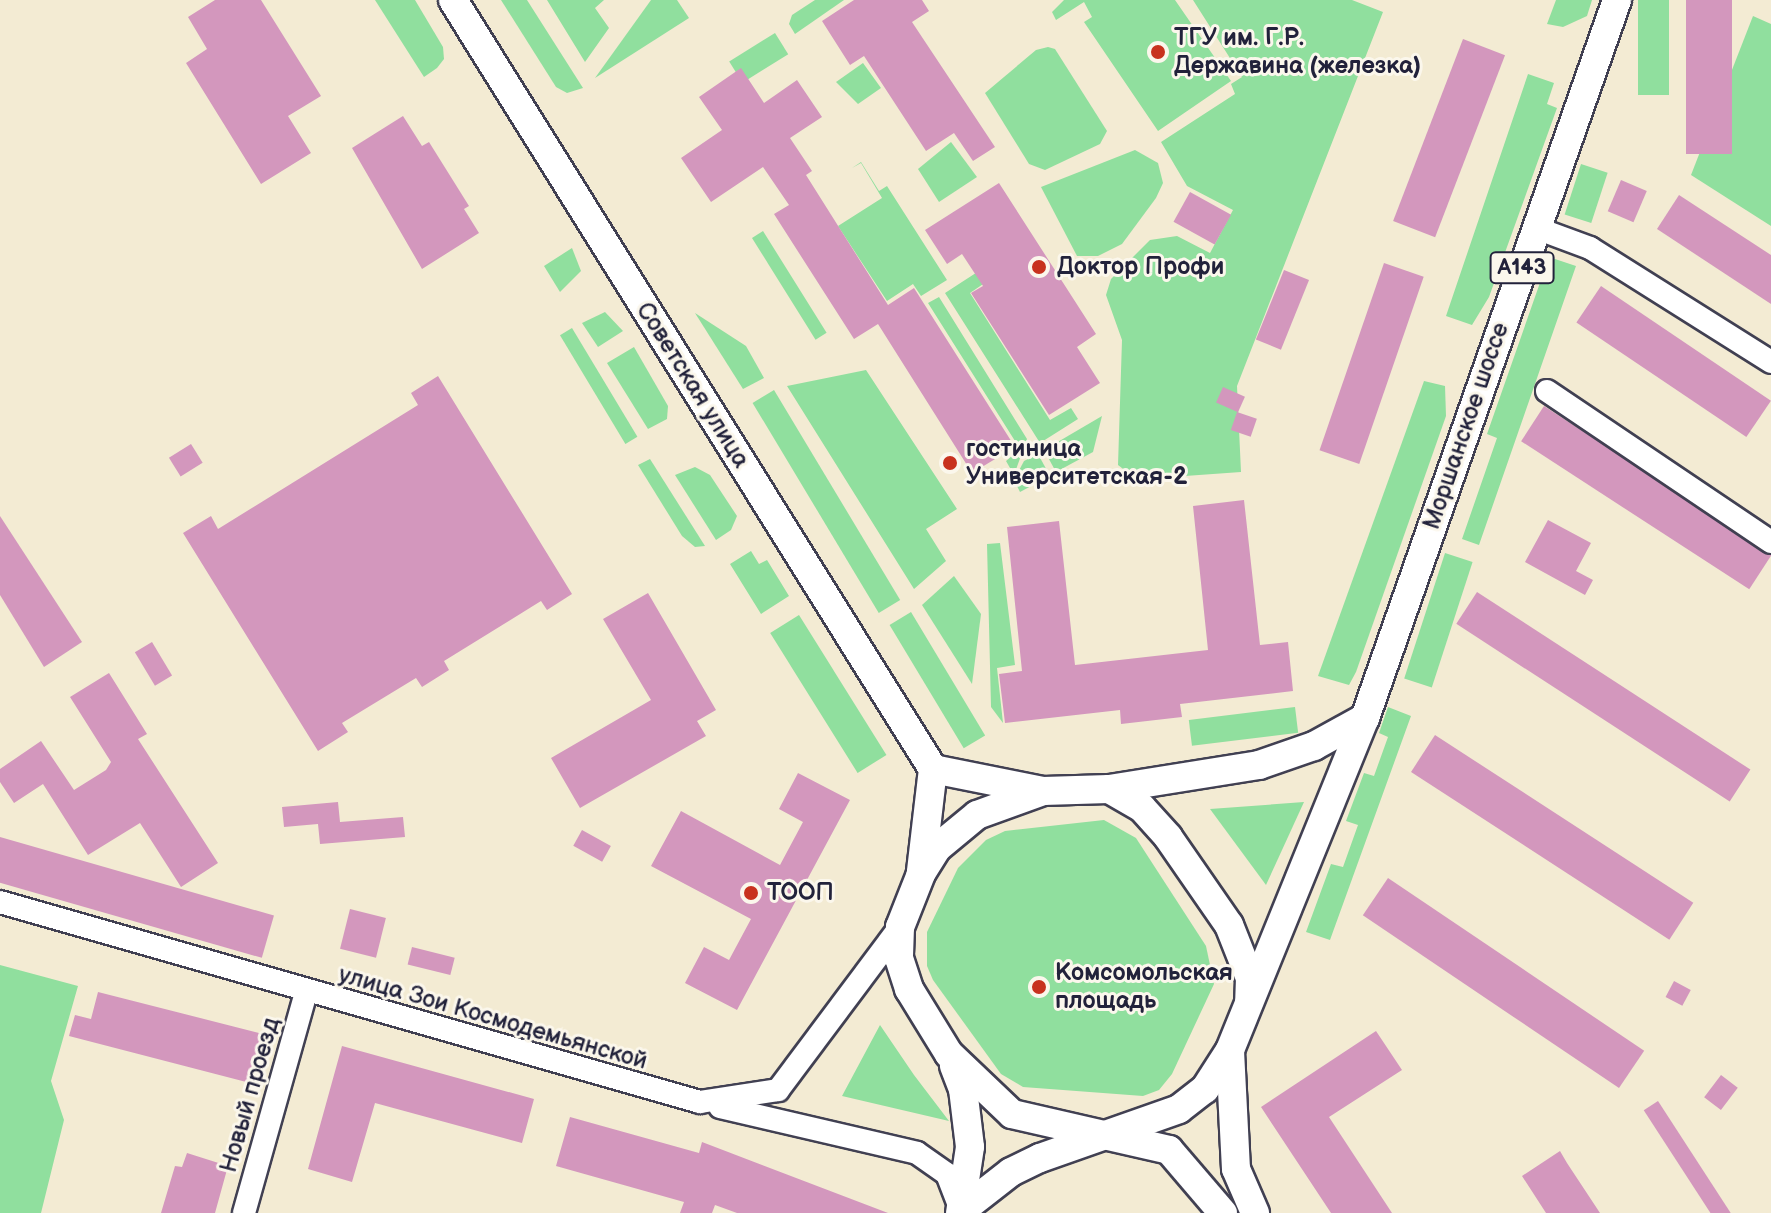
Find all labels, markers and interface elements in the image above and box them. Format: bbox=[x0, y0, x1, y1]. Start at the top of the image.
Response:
place label: ТГУ им. Г.Р. Державина (железка) bbox=[1174, 24, 1421, 80]
marker: ТГУ им. Г.Р. Державина (железка) bbox=[1149, 43, 1167, 61]
road number: А143 bbox=[1488, 250, 1556, 286]
place label: Доктор Профи bbox=[1057, 253, 1224, 281]
marker: Доктор Профи bbox=[1028, 256, 1050, 278]
street label: Советская улица bbox=[630, 297, 756, 473]
street label: Моршанское шоссе bbox=[1417, 319, 1515, 533]
place label: гостиница Университетская-2 bbox=[966, 435, 1187, 491]
marker: гостиница Университетская-2 bbox=[941, 454, 959, 472]
place label: ТООП bbox=[767, 879, 834, 907]
marker: ТООП bbox=[742, 884, 760, 902]
place label: Комсомольская площадь bbox=[1055, 959, 1233, 1015]
street label: улица Зои Космодемьянской bbox=[335, 960, 651, 1076]
marker: Комсомольская площадь bbox=[1030, 978, 1048, 996]
street label: Новый проезд bbox=[214, 1014, 286, 1176]

